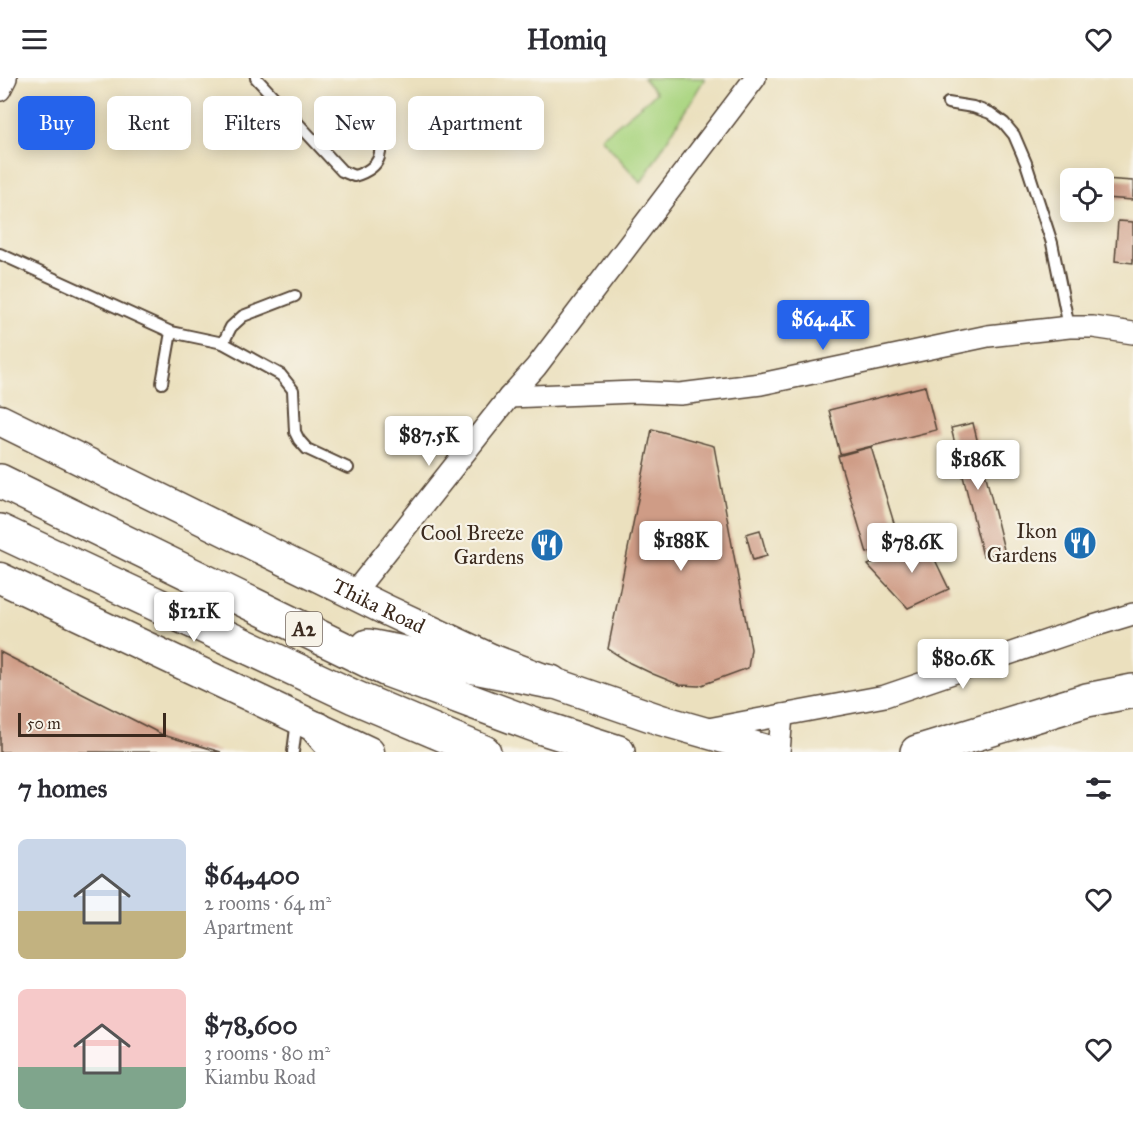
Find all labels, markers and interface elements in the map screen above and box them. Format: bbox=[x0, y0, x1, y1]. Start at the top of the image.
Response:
icon: menu bbox=[18, 23, 51, 56]
text: Homiq bbox=[527, 23, 606, 56]
icon: heart bbox=[1082, 23, 1115, 56]
chip: Buy bbox=[18, 96, 95, 150]
chip: Rent bbox=[107, 96, 191, 150]
chip: Filters bbox=[203, 96, 302, 150]
chip: New bbox=[314, 96, 396, 150]
chip: Apartment bbox=[408, 96, 544, 150]
map controls bbox=[1060, 168, 1114, 222]
button: locate bbox=[1060, 168, 1114, 222]
pin: $64.4K bbox=[774, 300, 872, 351]
text: $64.4K bbox=[791, 307, 855, 331]
pin: $87.5K bbox=[380, 416, 478, 467]
text: $87.5K bbox=[399, 423, 459, 447]
pin: $186K bbox=[936, 440, 1020, 491]
text: $186K bbox=[951, 447, 1005, 471]
place label: Ikon Gardens bbox=[987, 518, 1057, 568]
place label: Cool Breeze Gardens bbox=[421, 520, 524, 570]
pin: $188K bbox=[639, 521, 723, 572]
pin: $78.6K bbox=[863, 523, 961, 574]
restaurant icon: Ikon Gardens bbox=[1062, 525, 1098, 561]
restaurant icon: Cool Breeze Gardens bbox=[529, 527, 565, 563]
text: $188K bbox=[653, 528, 709, 552]
text: $78.6K bbox=[881, 530, 943, 554]
street label: Thika Road bbox=[328, 573, 430, 640]
pin: $121K bbox=[152, 592, 236, 643]
text: $121K bbox=[168, 599, 220, 623]
road number: A2 bbox=[286, 612, 322, 646]
pin: $80.6K bbox=[914, 639, 1012, 690]
text: $80.6K bbox=[932, 646, 994, 670]
scale bar bbox=[18, 710, 166, 738]
text: 50 m bbox=[27, 714, 61, 733]
text: 7 homes bbox=[18, 772, 107, 804]
icon: filters bbox=[1082, 772, 1115, 805]
text: $64,400 bbox=[204, 859, 300, 891]
icon: home bbox=[66, 863, 138, 935]
icon: heart bbox=[1082, 883, 1115, 916]
text: 2 rooms · 64 m² bbox=[204, 891, 331, 915]
text: Apartment bbox=[204, 915, 293, 939]
text: $78,600 bbox=[204, 1009, 298, 1041]
icon: home bbox=[66, 1013, 138, 1085]
icon: heart bbox=[1082, 1033, 1115, 1066]
text: 3 rooms · 80 m² bbox=[204, 1041, 330, 1065]
text: Kiambu Road bbox=[204, 1065, 316, 1089]

